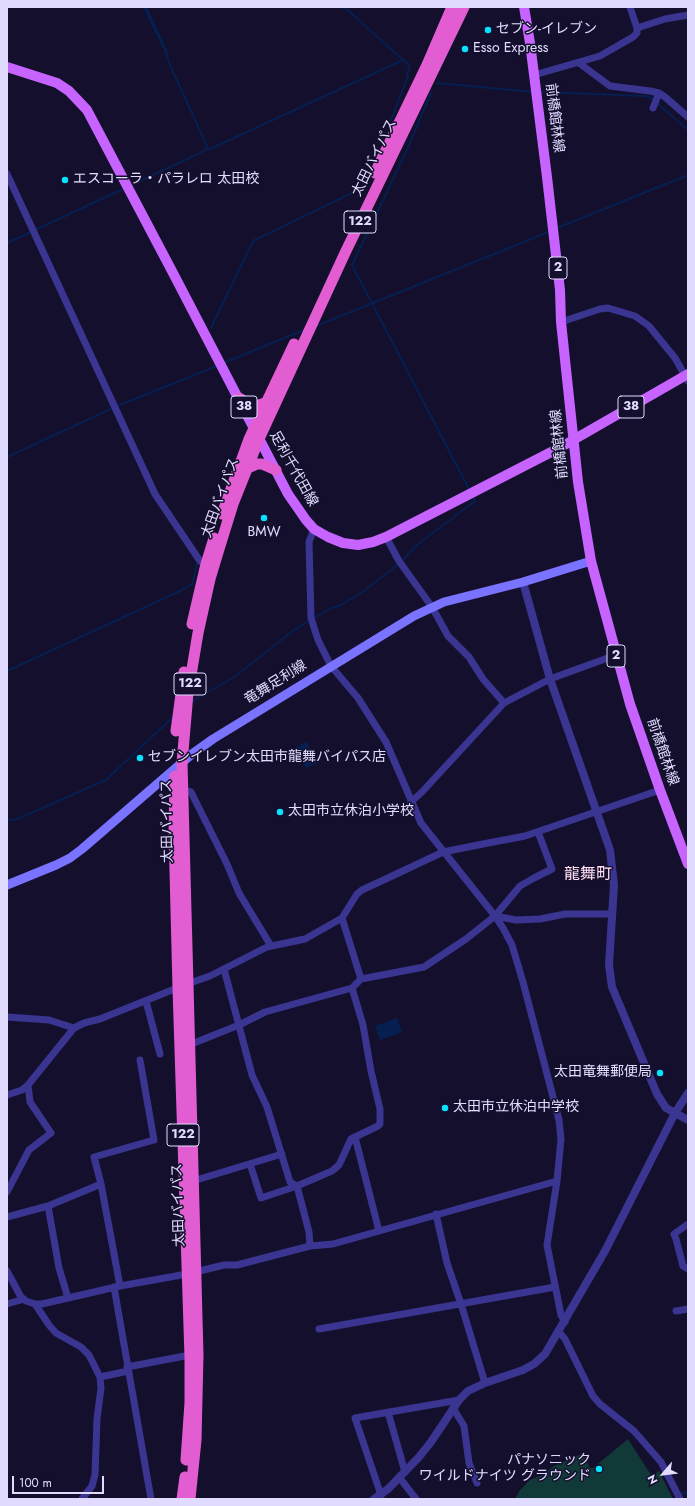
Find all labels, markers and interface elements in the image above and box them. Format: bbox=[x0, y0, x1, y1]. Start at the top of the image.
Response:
place label: セブン-イレブン bbox=[496, 22, 597, 38]
marker: セブン-イレブン bbox=[483, 25, 493, 35]
place label: Esso Express bbox=[473, 41, 548, 57]
marker: Esso Express bbox=[460, 44, 470, 54]
street label: 前橋館林線 bbox=[541, 82, 567, 154]
street label: 太田バイパス bbox=[349, 117, 401, 199]
place label: エスコーラ・パラレロ 太田校 bbox=[73, 172, 259, 188]
marker: エスコーラ・パラレロ 太田校 bbox=[60, 175, 70, 185]
road number: 122 bbox=[344, 211, 376, 233]
road number: 2 bbox=[549, 257, 567, 279]
road number: 38 bbox=[231, 396, 257, 418]
road number: 38 bbox=[618, 396, 644, 418]
street label: 前橋館林線 bbox=[548, 408, 572, 480]
street label: 足利千代田線 bbox=[265, 428, 321, 510]
street label: 太田バイパス bbox=[199, 456, 243, 540]
marker: BMW bbox=[259, 513, 269, 523]
place label: BMW bbox=[247, 525, 281, 541]
road number: 2 bbox=[607, 645, 625, 667]
street label: 竜舞足利線 bbox=[242, 657, 310, 709]
road number: 122 bbox=[174, 673, 206, 695]
street label: 前橋館林線 bbox=[643, 716, 681, 788]
place label: セブンイレブン太田市龍舞バイパス店 bbox=[148, 750, 386, 766]
marker: セブンイレブン太田市龍舞バイパス店 bbox=[135, 753, 145, 763]
street label: 太田バイパス bbox=[159, 779, 177, 863]
place label: 太田市立休泊小学校 bbox=[288, 804, 414, 820]
marker: 太田市立休泊小学校 bbox=[275, 807, 285, 817]
district label: 龍舞町 bbox=[564, 865, 612, 885]
place label: 太田竜舞郵便局 bbox=[554, 1065, 652, 1081]
marker: 太田竜舞郵便局 bbox=[655, 1068, 665, 1078]
place label: 太田市立休泊中学校 bbox=[453, 1100, 579, 1116]
marker: 太田市立休泊中学校 bbox=[440, 1103, 450, 1113]
road number: 122 bbox=[167, 1124, 199, 1146]
street label: 太田バイパス bbox=[169, 1163, 189, 1247]
place label: パナソニック ワイルドナイツ グラウンド bbox=[419, 1453, 591, 1486]
north arrow bbox=[643, 1454, 683, 1494]
marker: パナソニック ワイルドナイツ グラウンド bbox=[594, 1464, 604, 1474]
scale bar bbox=[14, 1468, 106, 1494]
text: N bbox=[643, 1472, 662, 1487]
text: 100 m bbox=[19, 1474, 52, 1492]

